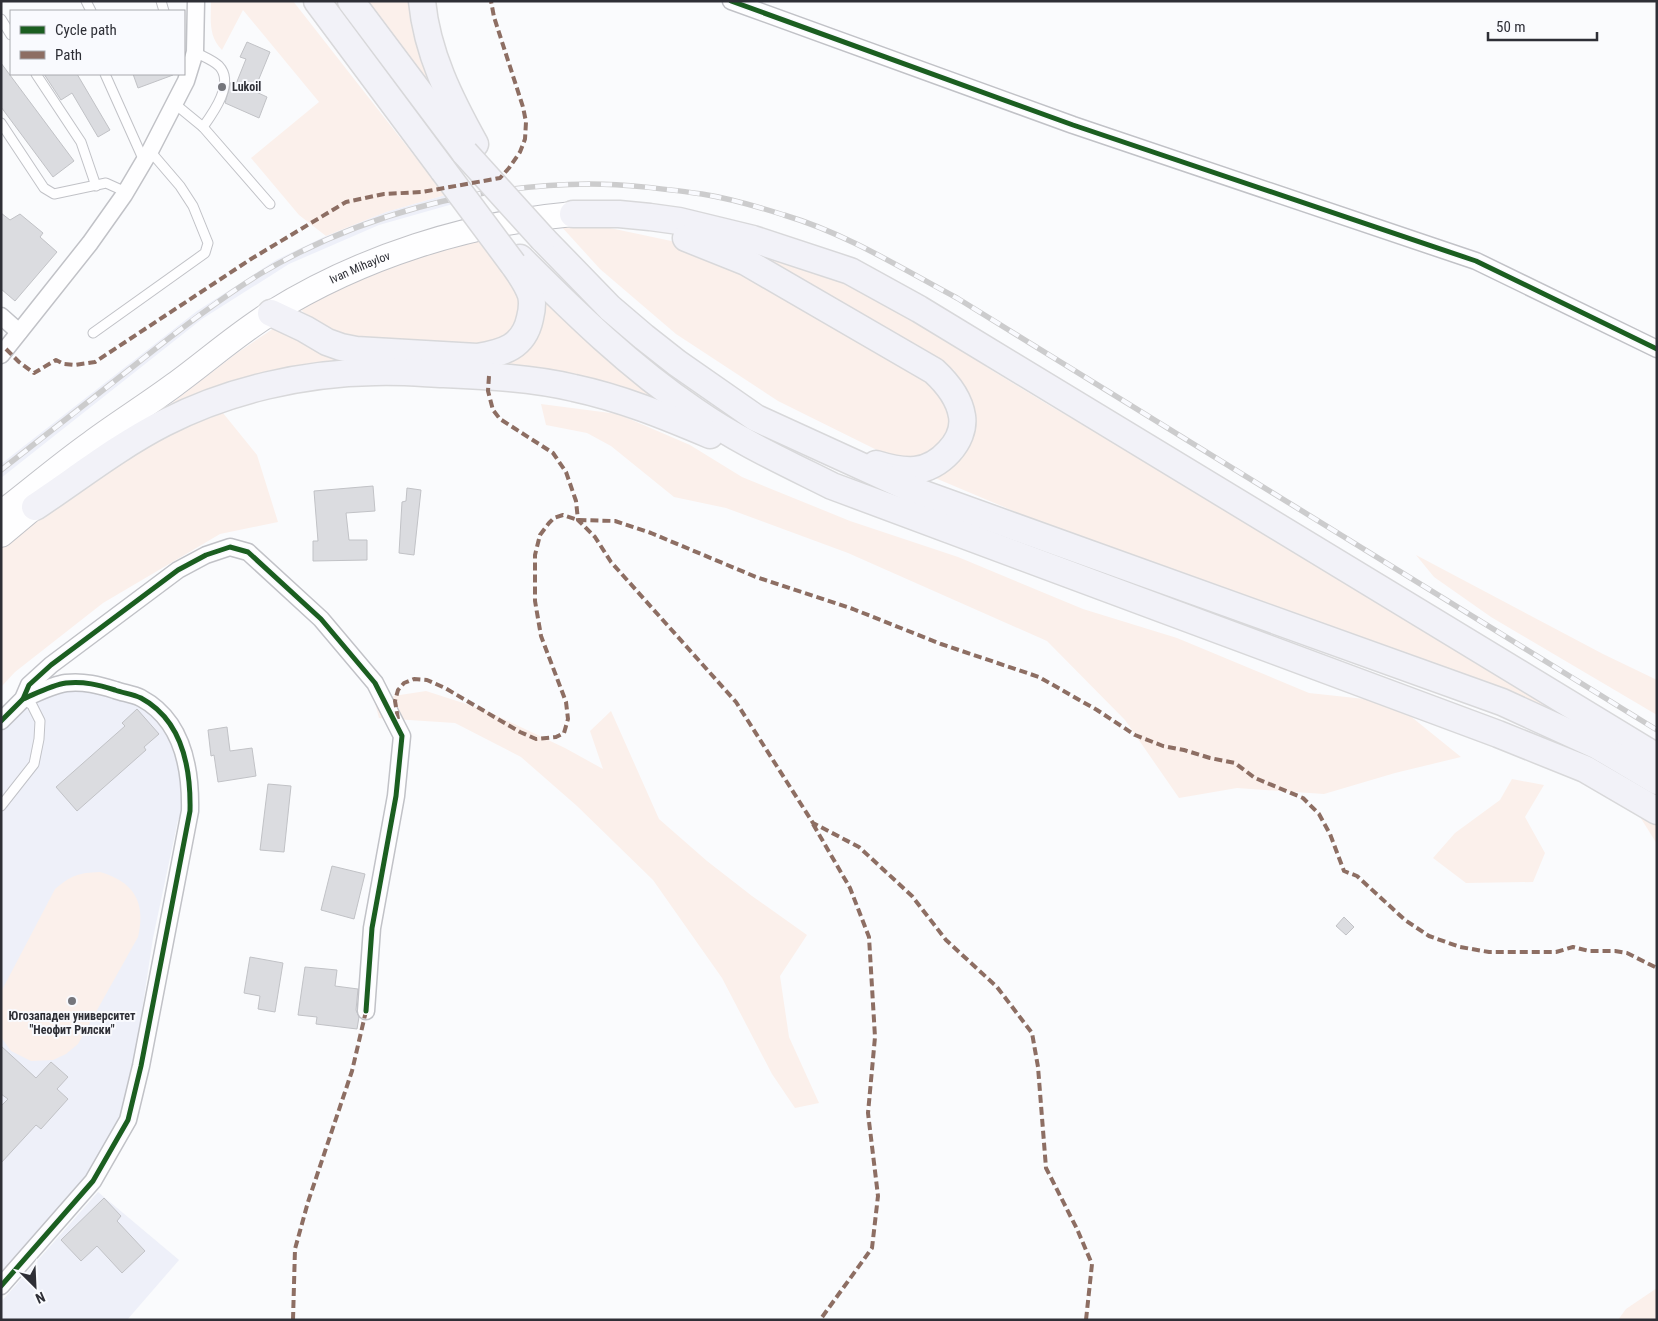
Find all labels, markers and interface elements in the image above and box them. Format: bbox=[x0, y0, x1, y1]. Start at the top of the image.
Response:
legend bbox=[10, 10, 185, 75]
scale bar bbox=[1488, 10, 1597, 42]
text: 50 m bbox=[1496, 18, 1526, 36]
text: Cycle path bbox=[55, 21, 117, 39]
text: Path bbox=[55, 46, 82, 64]
place label: Lukoil bbox=[232, 80, 261, 94]
marker: Lukoil bbox=[216, 81, 228, 93]
street label: Ivan Mihaylov bbox=[327, 249, 392, 287]
marker: Югозападен университет "Неофит Рилски" bbox=[66, 995, 78, 1007]
place label: Югозападен университет "Неофит Рилски" bbox=[9, 1009, 136, 1037]
north arrow bbox=[10, 1261, 60, 1311]
text: N bbox=[33, 1289, 47, 1307]

